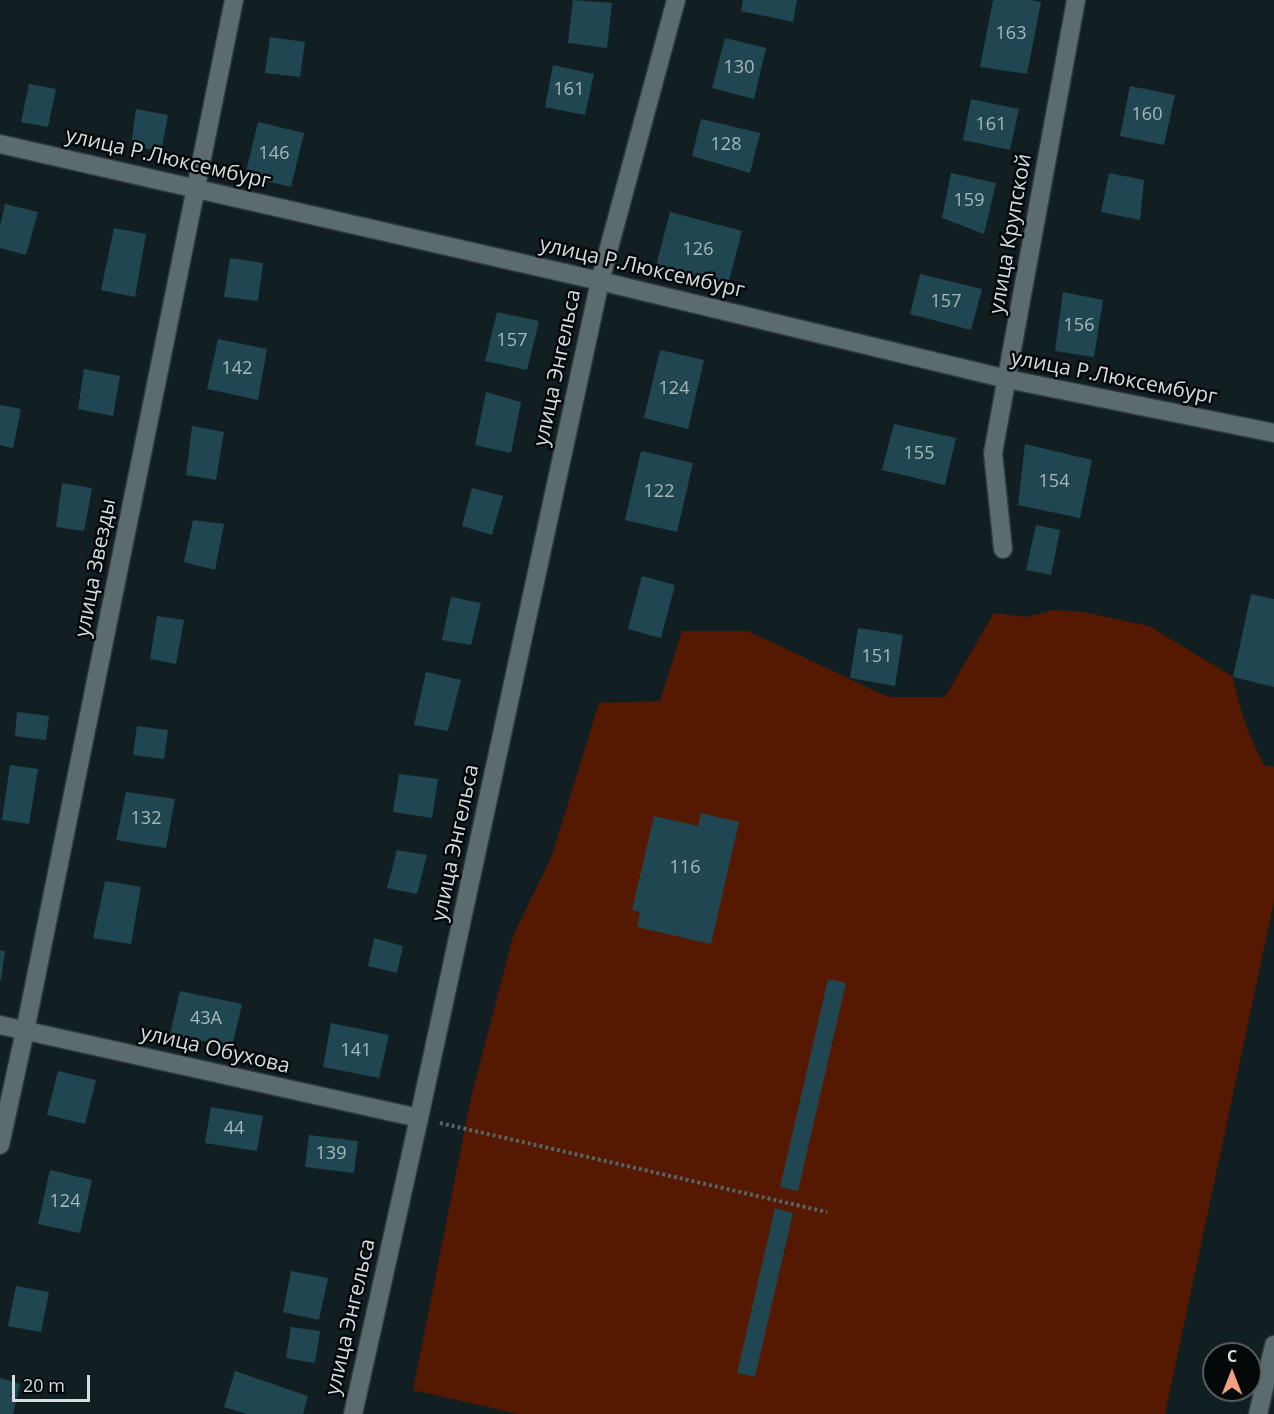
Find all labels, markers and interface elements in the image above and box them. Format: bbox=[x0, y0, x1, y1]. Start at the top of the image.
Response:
house number: 163 bbox=[996, 23, 1026, 45]
house number: 130 bbox=[724, 57, 754, 79]
house number: 161 bbox=[554, 79, 584, 101]
house number: 160 bbox=[1132, 104, 1162, 126]
house number: 161 bbox=[976, 114, 1006, 136]
street label: улица Р.Люксембург bbox=[63, 123, 273, 195]
house number: 128 bbox=[711, 134, 741, 156]
house number: 146 bbox=[259, 143, 289, 165]
street label: улица Крупской bbox=[985, 152, 1037, 316]
house number: 159 bbox=[954, 190, 984, 212]
street label: улица Р.Люксембург bbox=[537, 232, 747, 304]
house number: 126 bbox=[683, 239, 713, 261]
street label: улица Энгельса bbox=[529, 287, 587, 449]
house number: 157 bbox=[931, 291, 961, 313]
house number: 156 bbox=[1064, 315, 1094, 337]
house number: 157 bbox=[497, 330, 527, 352]
street label: улица Р.Люксембург bbox=[1009, 346, 1219, 410]
house number: 142 bbox=[222, 358, 252, 380]
house number: 124 bbox=[659, 378, 689, 400]
house number: 155 bbox=[904, 443, 934, 465]
house number: 154 bbox=[1039, 471, 1069, 493]
house number: 122 bbox=[644, 481, 674, 503]
street label: улица Звезды bbox=[70, 497, 122, 639]
house number: 151 bbox=[862, 646, 892, 668]
street label: улица Энгельса bbox=[427, 762, 485, 924]
house number: 132 bbox=[131, 808, 161, 830]
house number: 116 bbox=[670, 857, 700, 879]
house number: 43А bbox=[190, 1008, 222, 1030]
street label: улица Обухова bbox=[138, 1021, 292, 1079]
house number: 141 bbox=[341, 1040, 371, 1062]
house number: 44 bbox=[224, 1118, 244, 1140]
house number: 139 bbox=[316, 1143, 346, 1165]
house number: 124 bbox=[50, 1191, 80, 1213]
street label: улица Энгельса bbox=[321, 1236, 381, 1398]
north arrow bbox=[1202, 1342, 1262, 1402]
text: С bbox=[1227, 1345, 1237, 1367]
scale bar bbox=[15, 1363, 93, 1401]
text: 20 m bbox=[23, 1373, 65, 1397]

